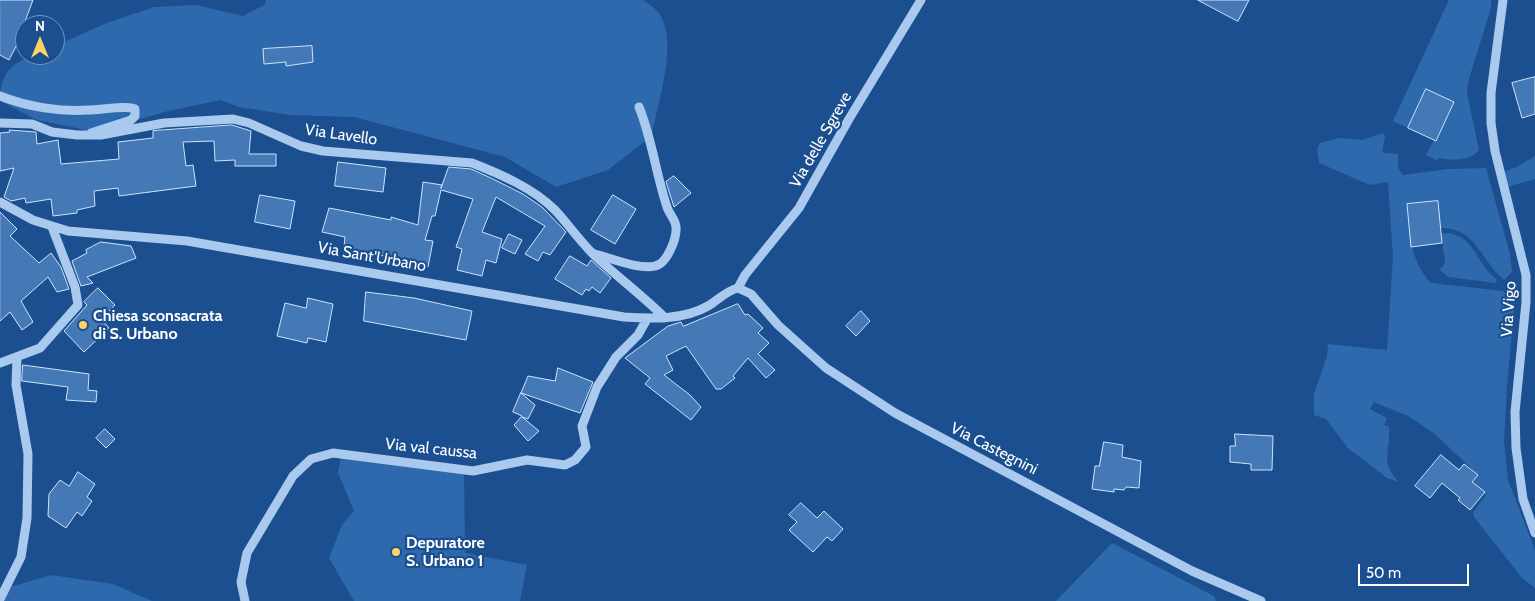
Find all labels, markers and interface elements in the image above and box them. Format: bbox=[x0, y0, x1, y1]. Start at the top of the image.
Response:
north arrow bbox=[15, 15, 65, 65]
text: N bbox=[35, 17, 45, 35]
street label: Via delle Sgreve bbox=[786, 89, 856, 191]
street label: Via Lavello bbox=[304, 120, 378, 150]
street label: Via Sant'Urbano bbox=[316, 238, 428, 276]
street label: Via Vigo bbox=[1497, 281, 1521, 337]
place label: Chiesa sconsacrata di S. Urbano bbox=[93, 306, 222, 344]
marker: Chiesa sconsacrata di S. Urbano bbox=[77, 319, 89, 331]
street label: Via Castegnini bbox=[947, 419, 1041, 479]
street label: Via val caussa bbox=[384, 435, 478, 463]
place label: Depuratore S. Urbano 1 bbox=[406, 533, 485, 571]
marker: Depuratore S. Urbano 1 bbox=[390, 546, 402, 558]
scale bar bbox=[1360, 554, 1471, 586]
text: 50 m bbox=[1366, 564, 1401, 582]

